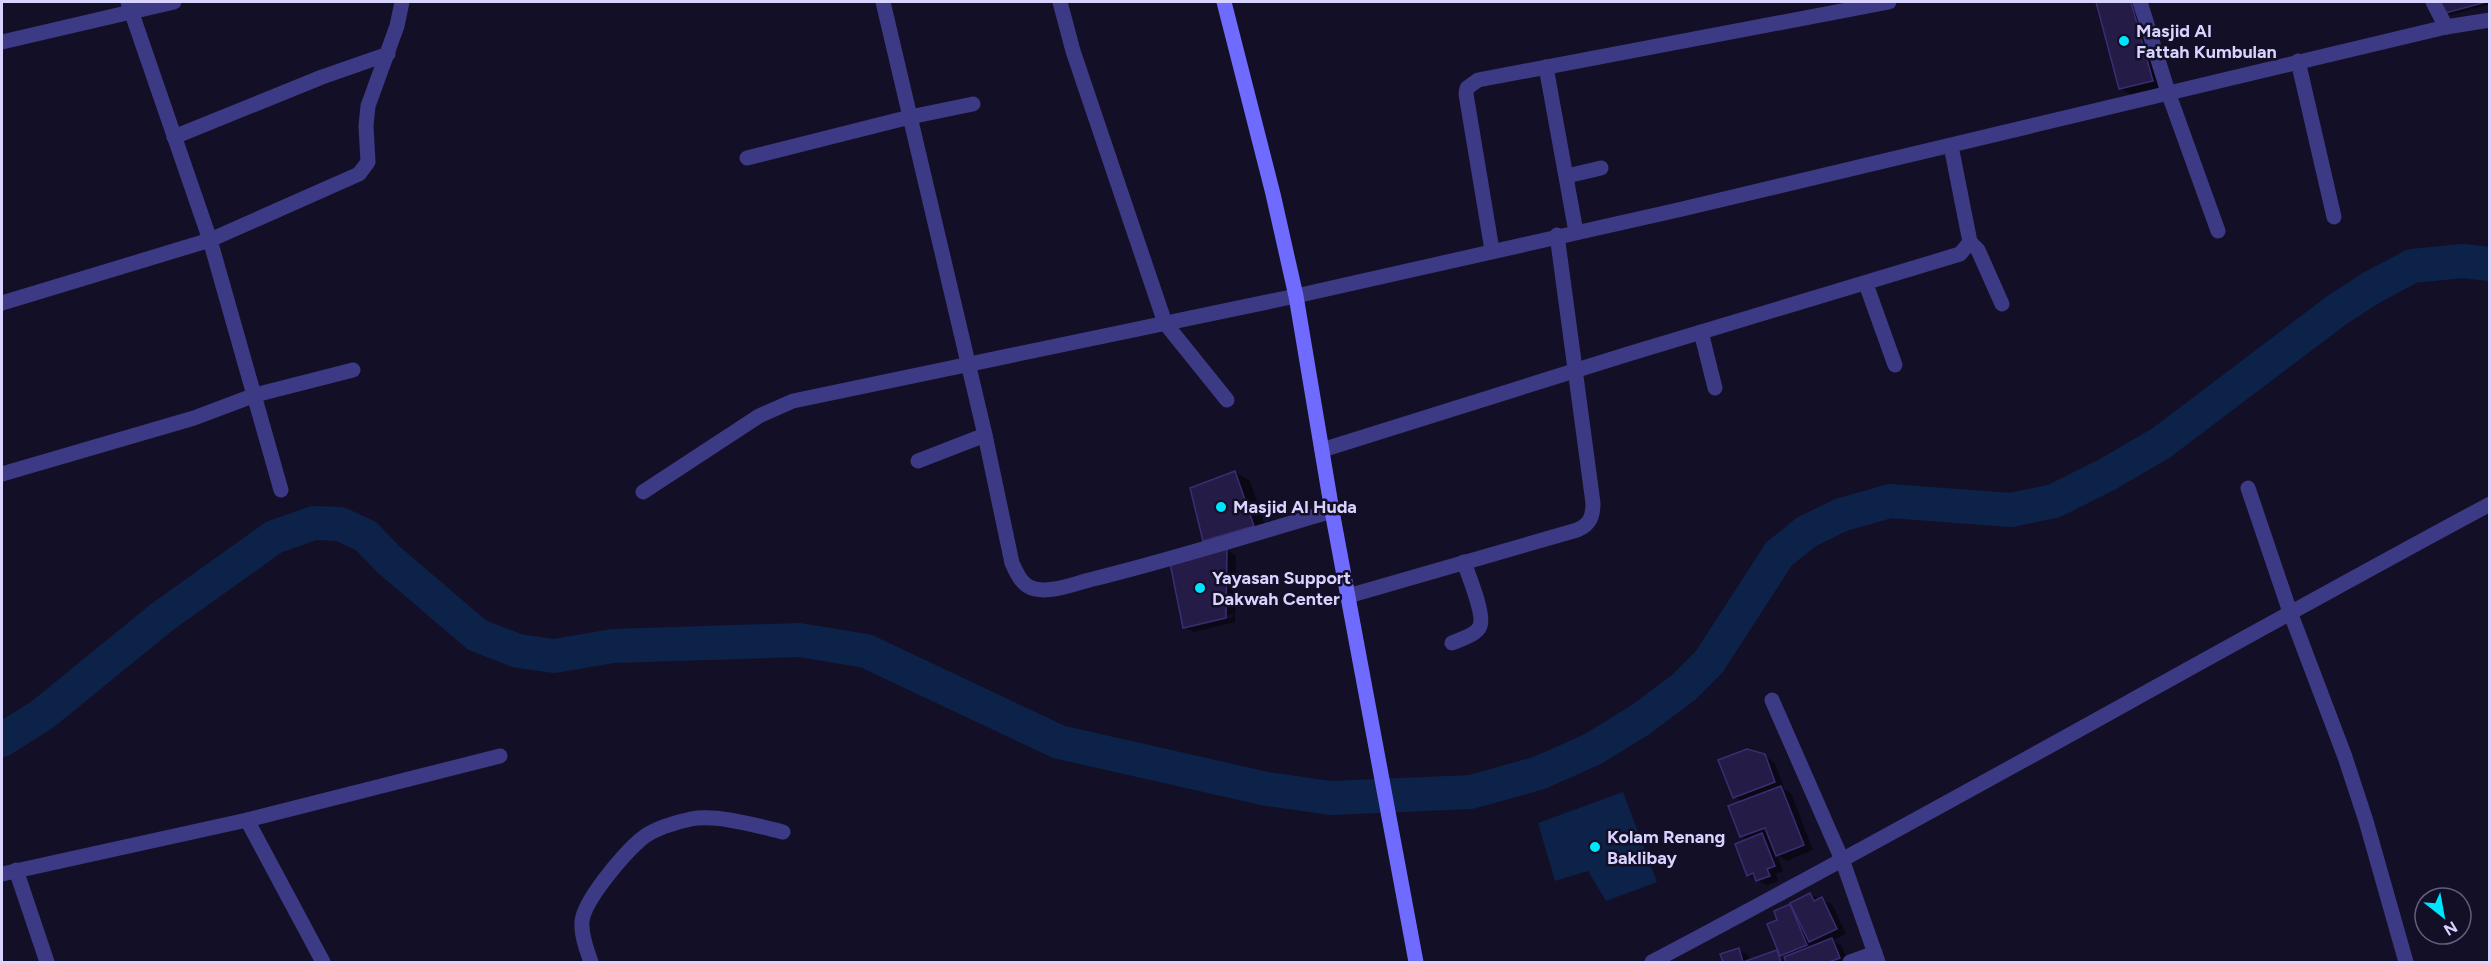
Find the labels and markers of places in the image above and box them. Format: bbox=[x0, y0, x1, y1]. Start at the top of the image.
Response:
place label: Masjid Al Fattah Kumbulan bbox=[2136, 20, 2277, 63]
marker: Masjid Al Fattah Kumbulan bbox=[2117, 34, 2131, 48]
place label: Masjid Al Huda bbox=[1233, 496, 1357, 518]
marker: Masjid Al Huda bbox=[1214, 500, 1228, 514]
place label: Yayasan Support Dakwah Center bbox=[1212, 567, 1351, 610]
marker: Yayasan Support Dakwah Center bbox=[1193, 581, 1207, 595]
place label: Kolam Renang Baklibay bbox=[1607, 826, 1725, 869]
marker: Kolam Renang Baklibay bbox=[1588, 840, 1602, 854]

